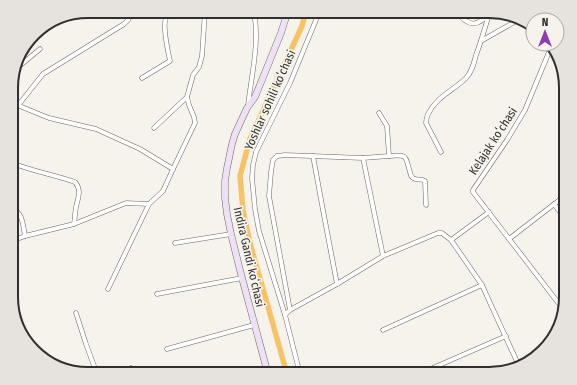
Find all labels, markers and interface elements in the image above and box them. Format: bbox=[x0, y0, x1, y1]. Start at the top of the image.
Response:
north arrow bbox=[525, 12, 565, 52]
text: N bbox=[542, 16, 548, 29]
street label: Yoshlar sohili koʻchasi bbox=[241, 47, 298, 152]
street label: Kelajak koʻchasi bbox=[465, 104, 520, 177]
street label: Indira Gandi koʻchasi bbox=[231, 205, 268, 308]

